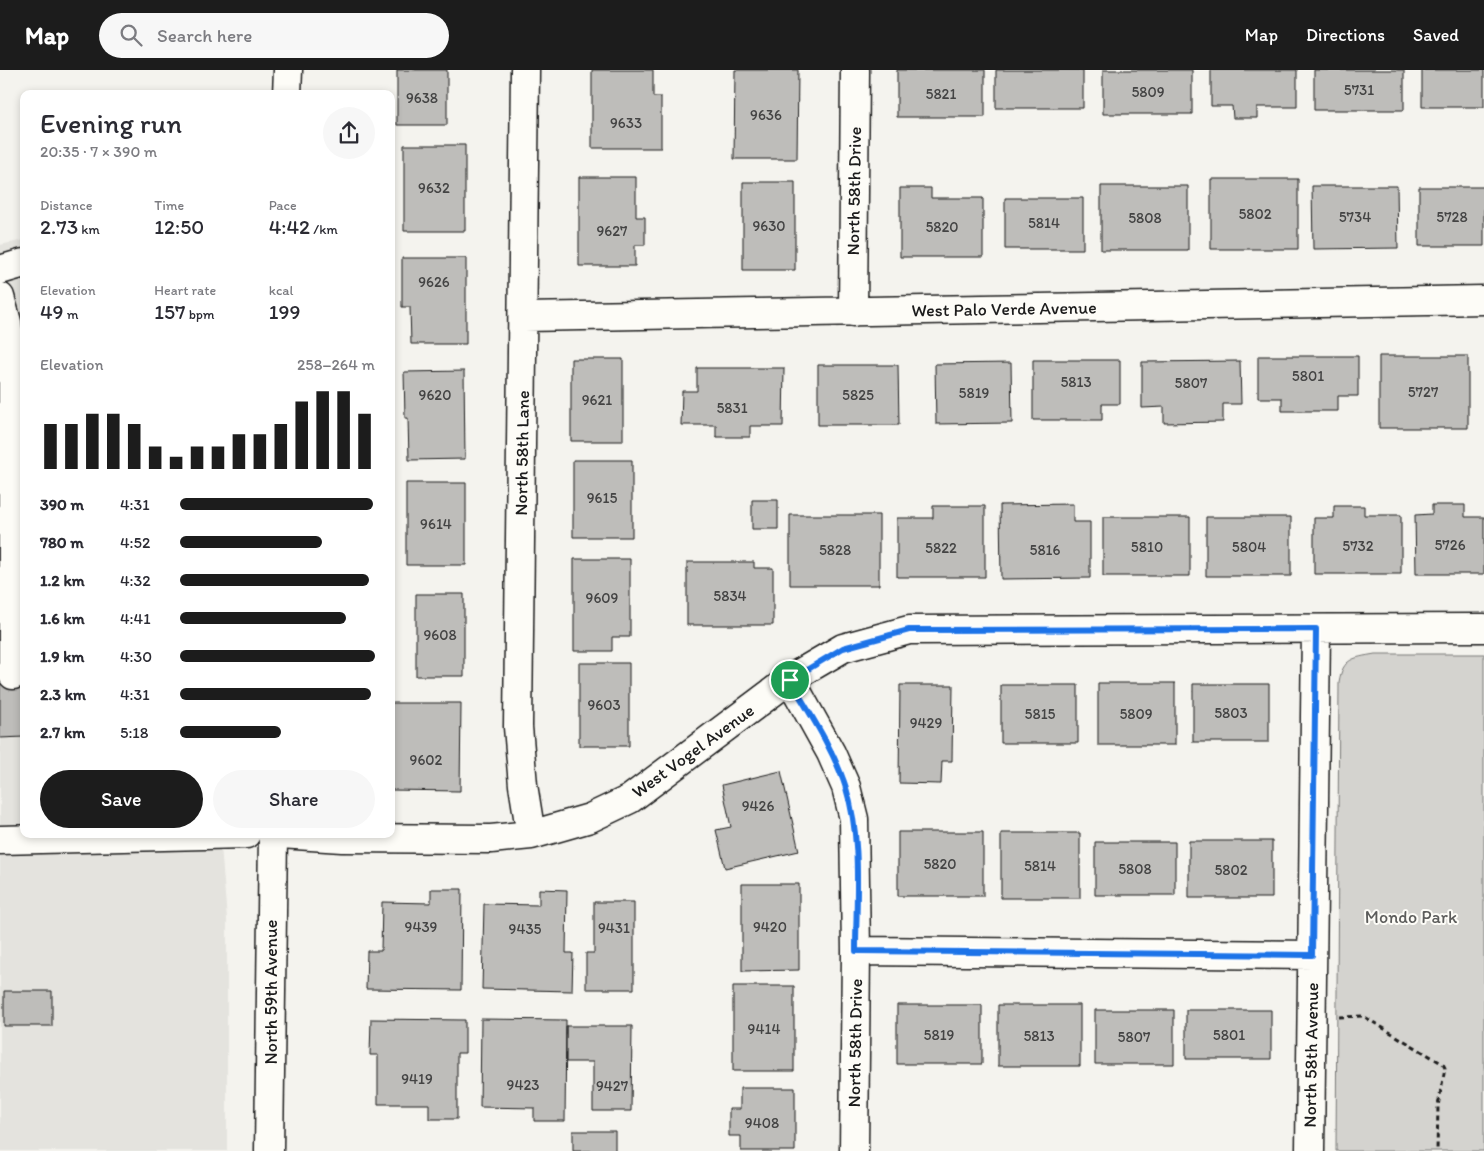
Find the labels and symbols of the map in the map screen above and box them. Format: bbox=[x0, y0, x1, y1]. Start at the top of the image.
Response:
house number: 5731 bbox=[1344, 81, 1374, 99]
house number: 5809 bbox=[1131, 83, 1165, 101]
house number: 5821 bbox=[926, 85, 957, 103]
house number: 9638 bbox=[406, 89, 438, 107]
house number: 9636 bbox=[750, 106, 782, 124]
house number: 9633 bbox=[610, 114, 642, 132]
street label: North 58th Drive bbox=[842, 126, 866, 256]
house number: 9632 bbox=[418, 179, 450, 197]
house number: 5802 bbox=[1238, 205, 1272, 223]
house number: 5734 bbox=[1339, 208, 1371, 226]
house number: 5728 bbox=[1436, 208, 1468, 226]
house number: 5808 bbox=[1128, 209, 1162, 227]
house number: 5814 bbox=[1028, 214, 1060, 232]
house number: 9630 bbox=[752, 217, 786, 235]
house number: 5820 bbox=[925, 218, 959, 236]
house number: 9627 bbox=[596, 222, 628, 240]
house number: 9626 bbox=[418, 273, 450, 291]
street label: West Palo Verde Avenue bbox=[911, 296, 1097, 322]
house number: 5801 bbox=[1292, 367, 1324, 385]
house number: 5813 bbox=[1060, 373, 1092, 391]
house number: 5807 bbox=[1175, 374, 1208, 392]
house number: 5727 bbox=[1408, 383, 1439, 401]
house number: 5819 bbox=[959, 384, 990, 402]
house number: 9620 bbox=[419, 386, 451, 404]
house number: 5825 bbox=[842, 386, 874, 404]
street label: North 58th Lane bbox=[510, 390, 534, 516]
house number: 9621 bbox=[582, 391, 612, 409]
house number: 5831 bbox=[716, 399, 748, 417]
house number: 9615 bbox=[587, 489, 617, 507]
house number: 9614 bbox=[420, 515, 452, 533]
house number: 5726 bbox=[1434, 536, 1466, 554]
house number: 5732 bbox=[1342, 537, 1374, 555]
house number: 5810 bbox=[1131, 538, 1163, 556]
house number: 5804 bbox=[1232, 538, 1266, 556]
house number: 5822 bbox=[925, 539, 957, 557]
house number: 5828 bbox=[819, 541, 851, 559]
house number: 5816 bbox=[1030, 541, 1061, 559]
house number: 5834 bbox=[713, 587, 747, 605]
house number: 9609 bbox=[586, 589, 619, 607]
house number: 9608 bbox=[423, 626, 457, 644]
pin bbox=[769, 659, 811, 701]
house number: 9603 bbox=[587, 696, 621, 714]
street label: West Vogel Avenue bbox=[627, 699, 759, 803]
house number: 5803 bbox=[1214, 704, 1248, 722]
house number: 5815 bbox=[1025, 705, 1056, 723]
house number: 5809 bbox=[1119, 705, 1153, 723]
house number: 9429 bbox=[910, 714, 942, 732]
house number: 9602 bbox=[410, 751, 443, 769]
house number: 9426 bbox=[742, 797, 774, 815]
house number: 5820 bbox=[923, 855, 957, 873]
house number: 5814 bbox=[1024, 857, 1056, 875]
house number: 5808 bbox=[1118, 860, 1152, 878]
house number: 5802 bbox=[1214, 861, 1248, 879]
park label: Mondo Park bbox=[1365, 906, 1458, 928]
house number: 9439 bbox=[405, 918, 438, 936]
house number: 9420 bbox=[753, 918, 787, 936]
house number: 9431 bbox=[598, 919, 630, 937]
street label: North 59th Avenue bbox=[260, 920, 282, 1064]
house number: 9435 bbox=[509, 920, 542, 938]
street label: North 58th Drive bbox=[843, 978, 867, 1108]
street label: North 58th Avenue bbox=[1299, 982, 1323, 1128]
house number: 9414 bbox=[748, 1020, 780, 1038]
house number: 5819 bbox=[924, 1026, 955, 1044]
house number: 5801 bbox=[1213, 1026, 1245, 1044]
house number: 5813 bbox=[1023, 1027, 1055, 1045]
house number: 5807 bbox=[1118, 1028, 1151, 1046]
house number: 9419 bbox=[401, 1070, 433, 1088]
house number: 9423 bbox=[507, 1076, 539, 1094]
house number: 9427 bbox=[596, 1077, 629, 1095]
house number: 9408 bbox=[745, 1114, 779, 1132]

